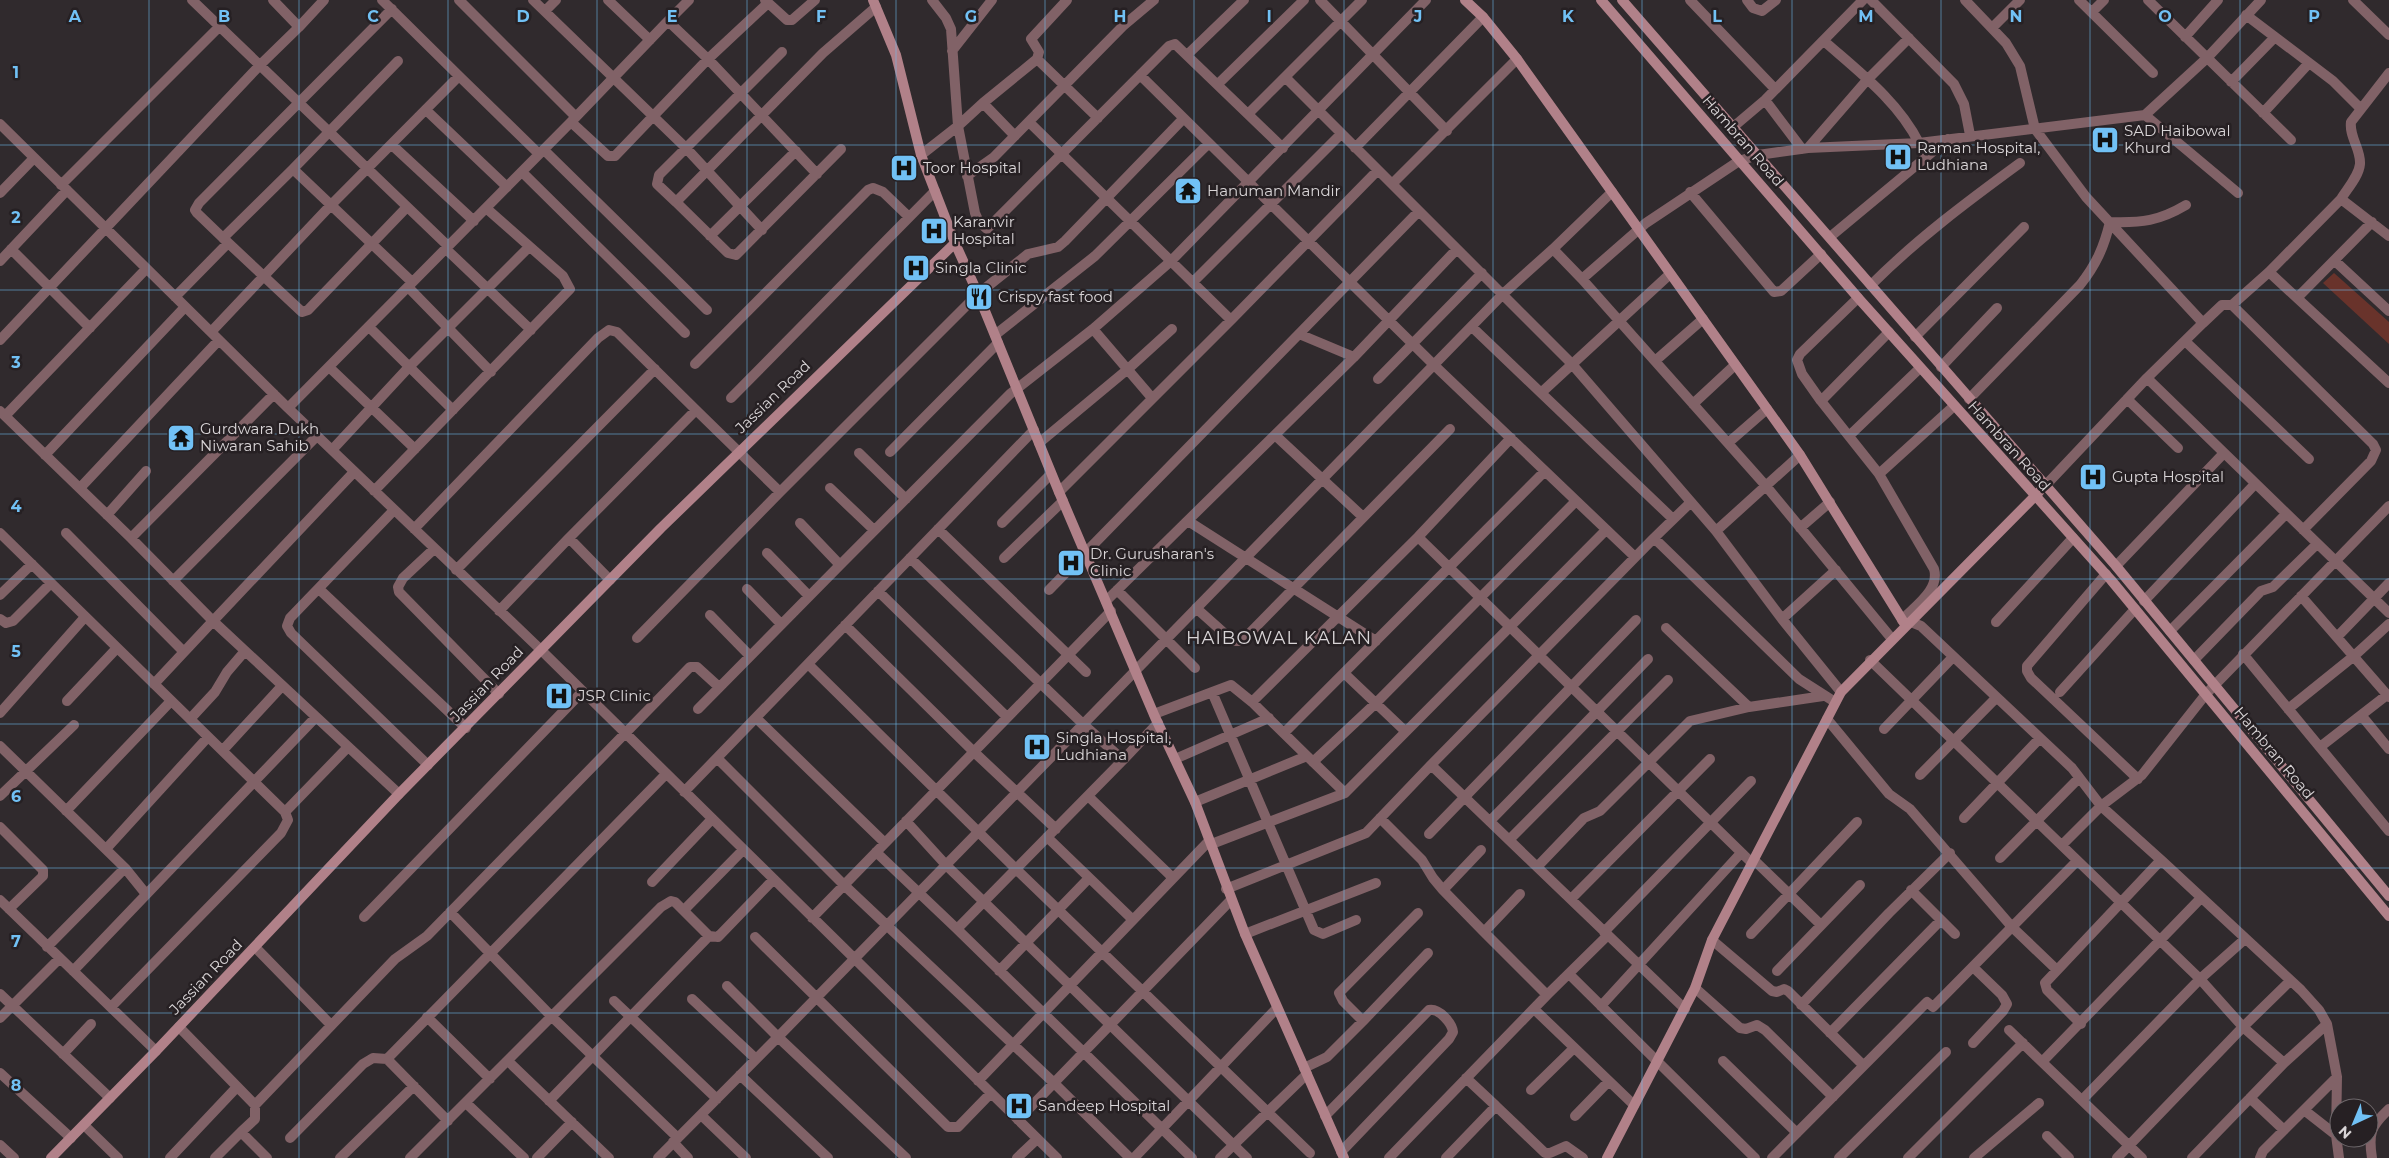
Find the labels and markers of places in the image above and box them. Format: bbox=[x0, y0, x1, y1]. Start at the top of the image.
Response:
place label: SAD Haibowal Khurd bbox=[2124, 121, 2231, 157]
hospital icon: SAD Haibowal Khurd bbox=[2090, 125, 2120, 155]
place label: Raman Hospital, Ludhiana bbox=[1917, 138, 2040, 174]
hospital icon: Raman Hospital, Ludhiana bbox=[1883, 142, 1913, 172]
hospital icon: Toor Hospital bbox=[889, 153, 919, 183]
place label: Toor Hospital bbox=[923, 158, 1021, 177]
temple icon: Hanuman Mandir bbox=[1173, 176, 1203, 206]
place label: Hanuman Mandir bbox=[1207, 181, 1341, 200]
place label: Karanvir Hospital bbox=[953, 212, 1015, 248]
hospital icon: Karanvir Hospital bbox=[919, 216, 949, 246]
hospital icon: Singla Clinic bbox=[901, 253, 931, 283]
place label: Singla Clinic bbox=[935, 258, 1027, 277]
restaurant icon: Crispy fast food bbox=[964, 282, 994, 312]
place label: Crispy fast food bbox=[998, 287, 1113, 306]
place label: Gurdwara Dukh Niwaran Sahib bbox=[200, 419, 319, 455]
temple icon: Gurdwara Dukh Niwaran Sahib bbox=[166, 423, 196, 453]
hospital icon: Gupta Hospital bbox=[2078, 462, 2108, 492]
place label: Gupta Hospital bbox=[2112, 467, 2224, 486]
place label: Dr. Gurusharan's Clinic bbox=[1090, 544, 1214, 580]
hospital icon: Dr. Gurusharan's Clinic bbox=[1056, 548, 1086, 578]
hospital icon: JSR Clinic bbox=[544, 681, 574, 711]
place label: JSR Clinic bbox=[577, 686, 651, 705]
place label: Singla Hospital, Ludhiana bbox=[1056, 728, 1171, 764]
hospital icon: Singla Hospital, Ludhiana bbox=[1022, 732, 1052, 762]
hospital icon: Sandeep Hospital bbox=[1004, 1091, 1034, 1121]
place label: Sandeep Hospital bbox=[1038, 1096, 1170, 1115]

